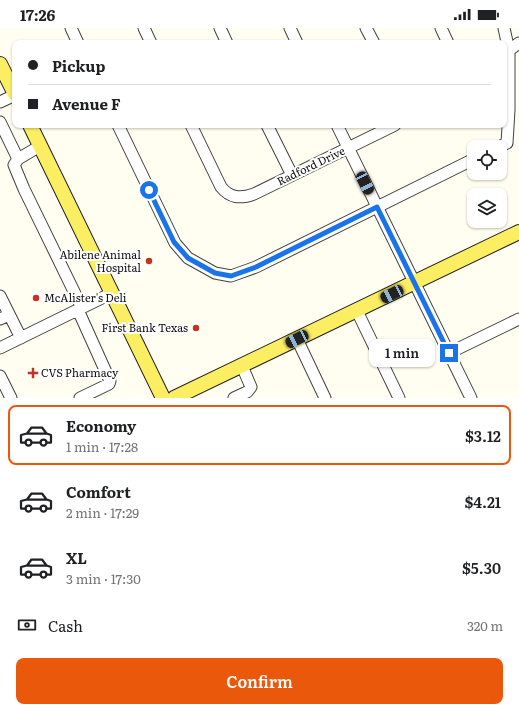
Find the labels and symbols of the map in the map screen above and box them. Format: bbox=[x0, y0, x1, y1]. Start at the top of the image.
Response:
street label: Radford Drive bbox=[274, 142, 347, 188]
car bbox=[354, 170, 376, 196]
route start bbox=[140, 181, 158, 199]
place label: Abilene Animal Hospital bbox=[59, 246, 141, 275]
marker: Abilene Animal Hospital bbox=[144, 256, 154, 266]
car bbox=[379, 283, 405, 305]
place label: McAlister's Deli bbox=[44, 289, 127, 305]
marker: McAlister's Deli bbox=[31, 293, 41, 303]
place label: First Bank Texas bbox=[102, 319, 188, 335]
marker: First Bank Texas bbox=[191, 323, 201, 333]
car bbox=[284, 328, 310, 350]
callout: 1 min bbox=[369, 339, 435, 367]
route end bbox=[440, 344, 458, 362]
place label: CVS Pharmacy bbox=[41, 364, 119, 380]
marker: CVS Pharmacy bbox=[28, 368, 38, 378]

